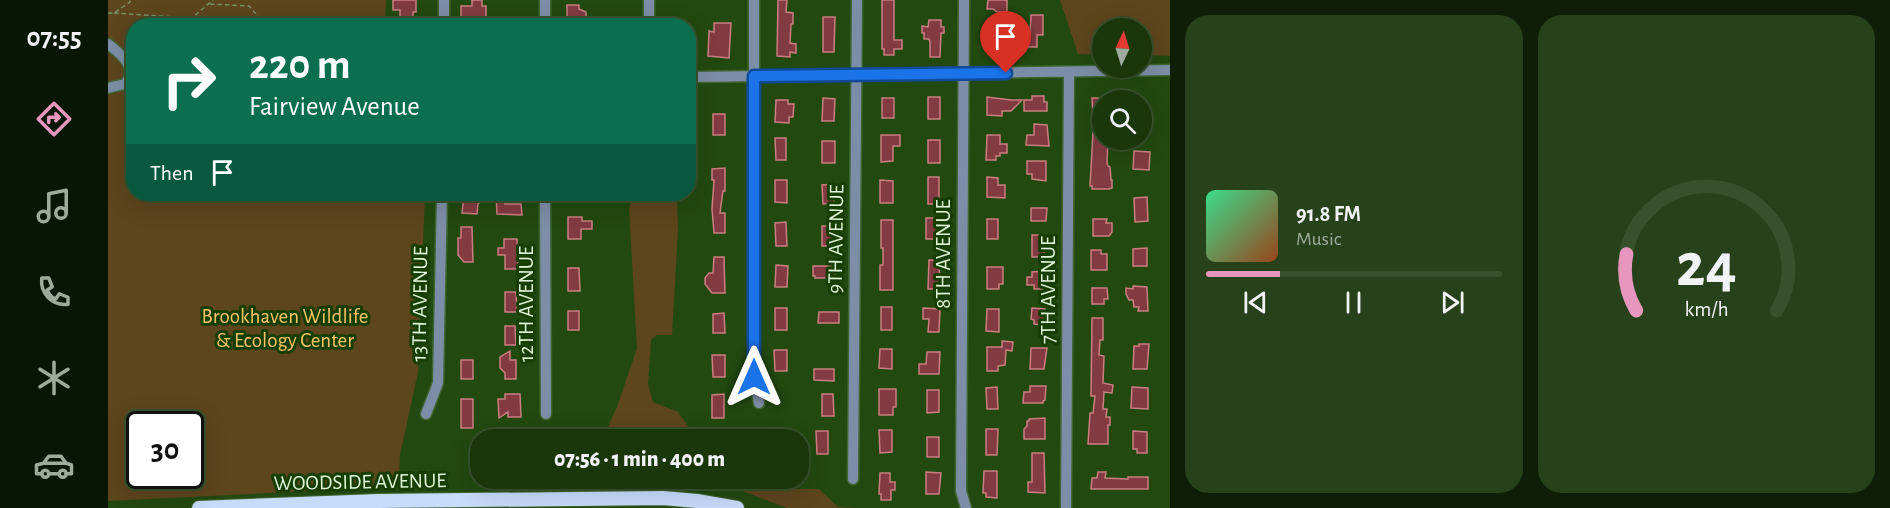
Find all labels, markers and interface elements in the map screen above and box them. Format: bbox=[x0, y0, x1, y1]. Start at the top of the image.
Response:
pin bbox=[980, 11, 1031, 73]
north arrow bbox=[1092, 18, 1152, 78]
map controls bbox=[1092, 18, 1152, 150]
icon: arrive bbox=[989, 20, 1022, 53]
text: 07:55 bbox=[26, 24, 82, 51]
icon: right bbox=[150, 42, 228, 120]
text: 220 m bbox=[249, 44, 351, 86]
button: search bbox=[1092, 90, 1152, 150]
text: Fairview Avenue bbox=[249, 93, 420, 120]
icon: directions bbox=[33, 98, 75, 140]
icon: arrive bbox=[206, 156, 239, 189]
text: Then bbox=[150, 162, 194, 184]
street label: 9TH AVENUE bbox=[825, 184, 847, 294]
icon: music bbox=[33, 185, 75, 227]
street label: 8TH AVENUE bbox=[933, 199, 954, 309]
text: 91.8 FM bbox=[1296, 203, 1361, 225]
text: Music bbox=[1296, 229, 1342, 249]
text: 24 bbox=[1676, 235, 1737, 297]
street label: 7TH AVENUE bbox=[1038, 236, 1059, 344]
street label: 13TH AVENUE bbox=[408, 246, 432, 362]
street label: 12TH AVENUE bbox=[516, 246, 537, 362]
icon: phone bbox=[33, 271, 75, 313]
icon: previous bbox=[1239, 286, 1272, 319]
icon: pause bbox=[1337, 286, 1370, 319]
icon: next bbox=[1436, 286, 1469, 319]
text: km/h bbox=[1684, 299, 1728, 320]
park label: Brookhaven Wildlife & Ecology Center bbox=[202, 306, 368, 351]
position arrow bbox=[722, 345, 786, 409]
icon: climate bbox=[33, 357, 75, 399]
speed limit sign: 30 bbox=[126, 411, 204, 489]
icon: car bbox=[33, 444, 75, 486]
text: 07:56 · 1 min · 400 m bbox=[554, 448, 725, 470]
street label: WOODSIDE AVENUE bbox=[274, 470, 446, 494]

